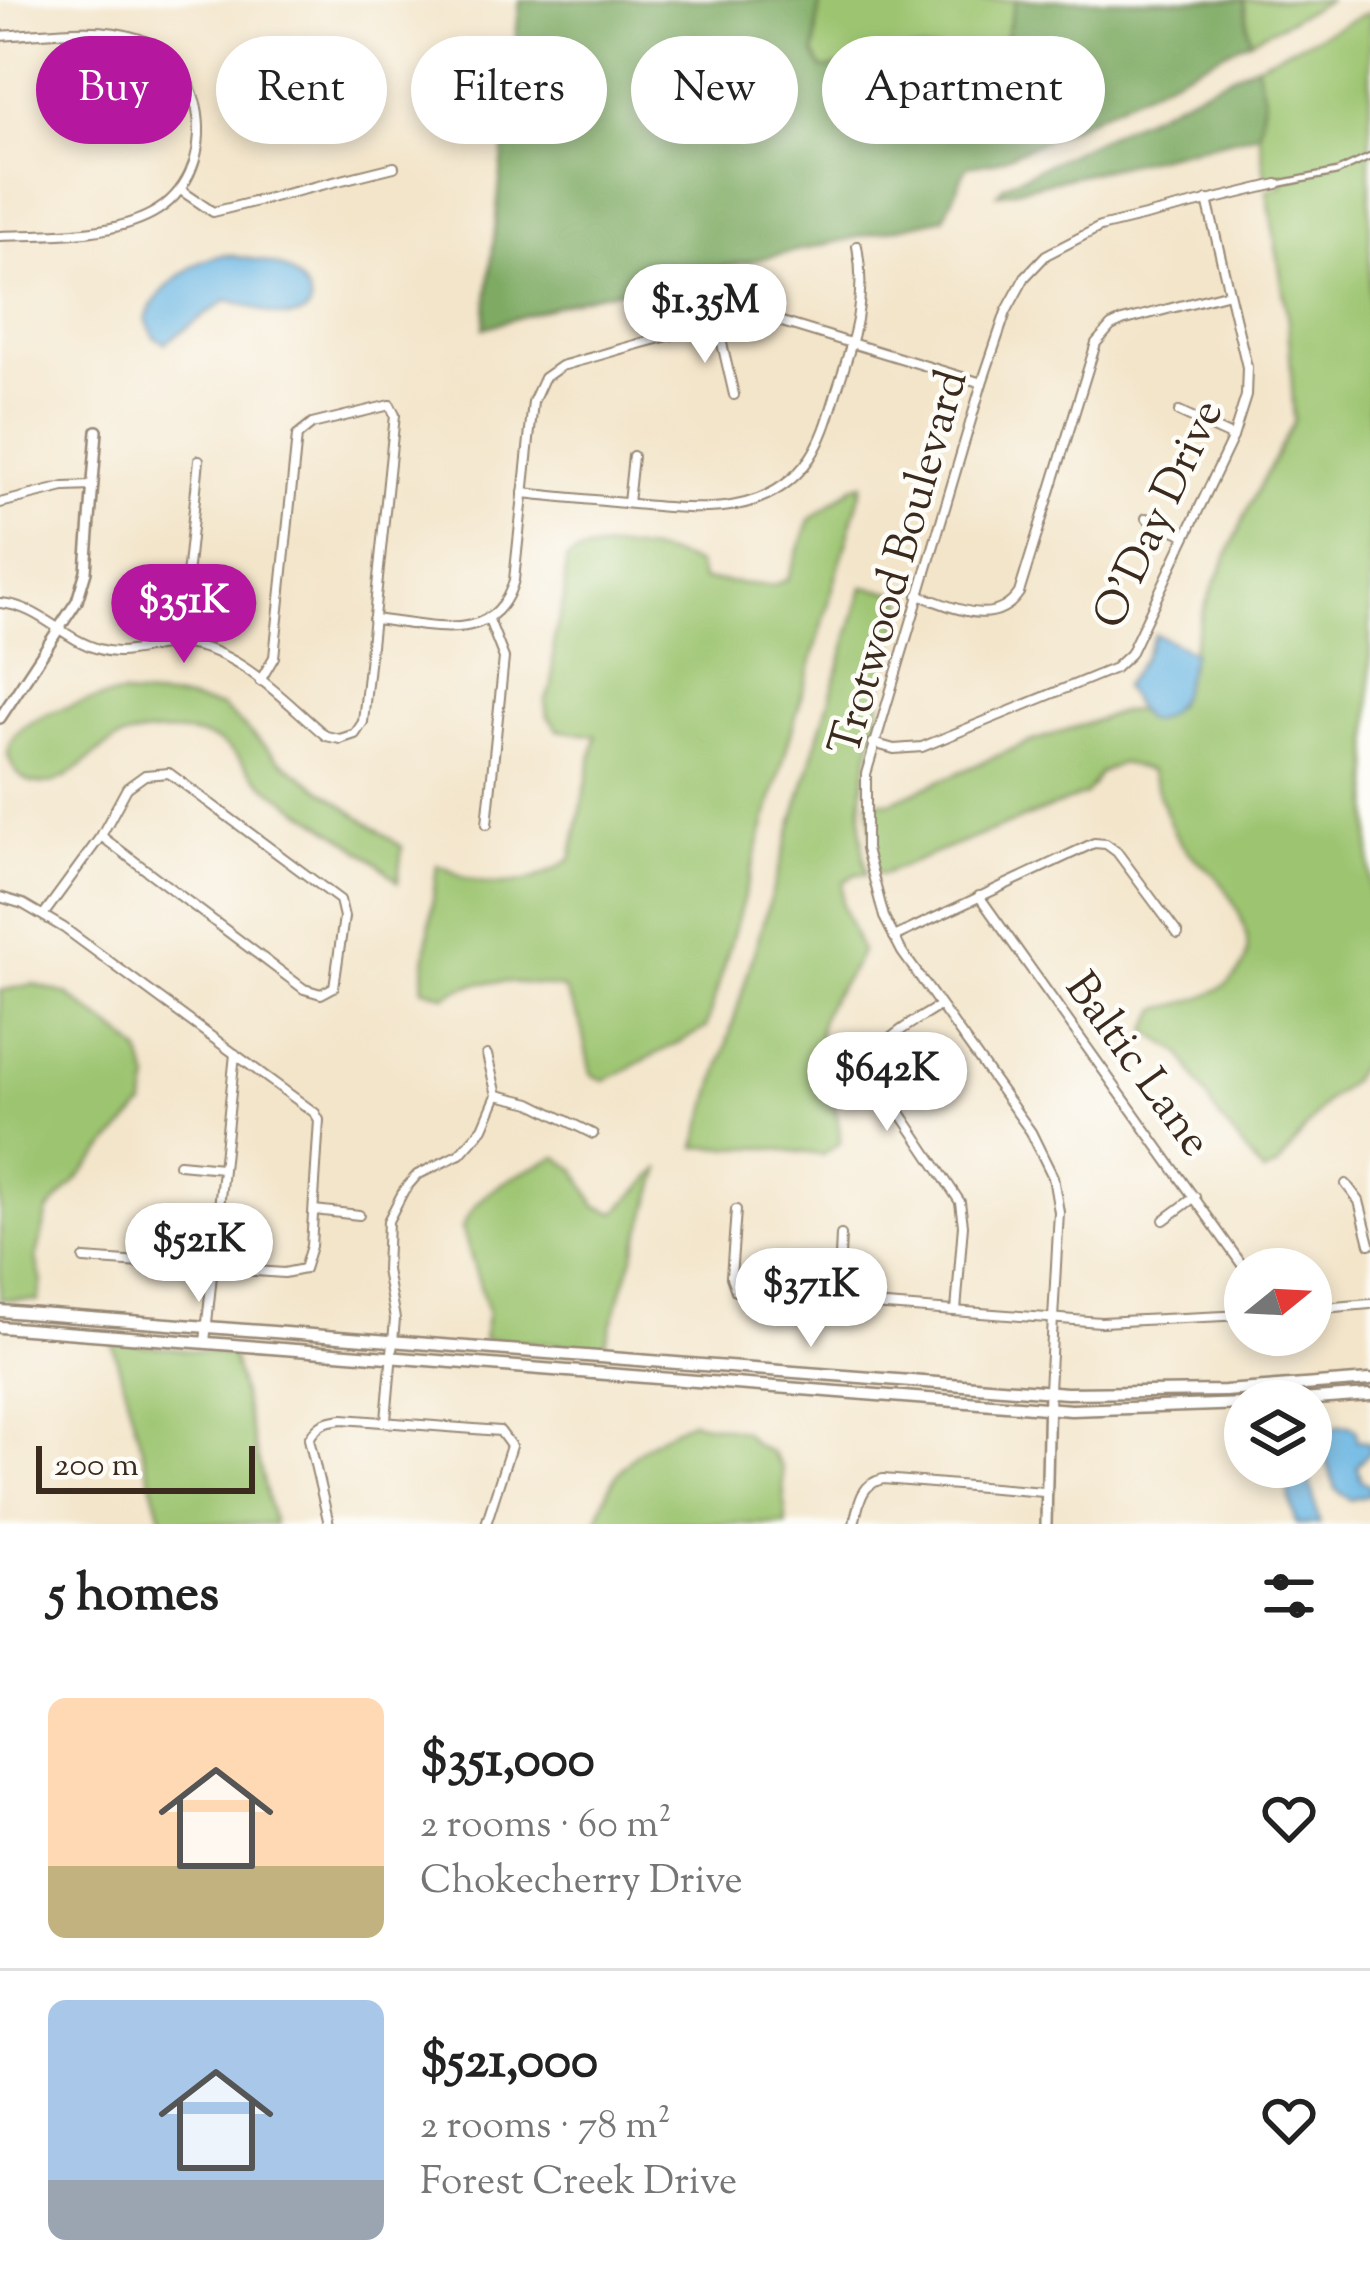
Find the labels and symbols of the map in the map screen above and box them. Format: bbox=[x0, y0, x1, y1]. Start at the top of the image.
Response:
pin: $1.35M bbox=[607, 264, 803, 366]
street label: Trotwood Boulevard bbox=[815, 363, 987, 764]
street label: O'Day Drive bbox=[1079, 390, 1242, 641]
pin: $351K bbox=[100, 564, 268, 666]
street label: Baltic Lane bbox=[1046, 961, 1225, 1172]
pin: $642K bbox=[803, 1032, 971, 1134]
pin: $521K bbox=[115, 1203, 283, 1305]
pin: $371K bbox=[727, 1248, 895, 1350]
north arrow bbox=[1224, 1248, 1332, 1356]
scale bar bbox=[36, 1440, 255, 1493]

